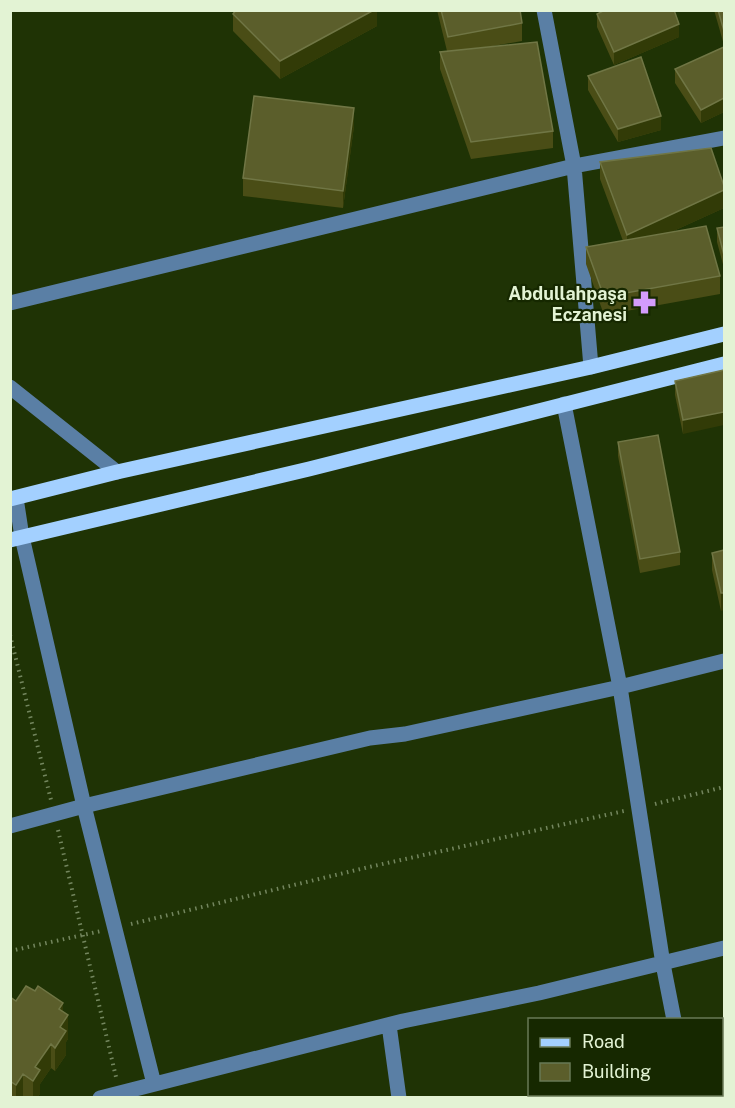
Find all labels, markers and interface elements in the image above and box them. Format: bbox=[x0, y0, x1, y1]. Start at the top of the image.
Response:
place label: Abdullahpaşa Eczanesi bbox=[508, 283, 627, 325]
pharmacy icon: Abdullahpaşa Eczanesi bbox=[632, 290, 658, 316]
legend bbox=[528, 1018, 723, 1096]
text: Road bbox=[582, 1031, 625, 1052]
text: Building bbox=[582, 1061, 651, 1082]

